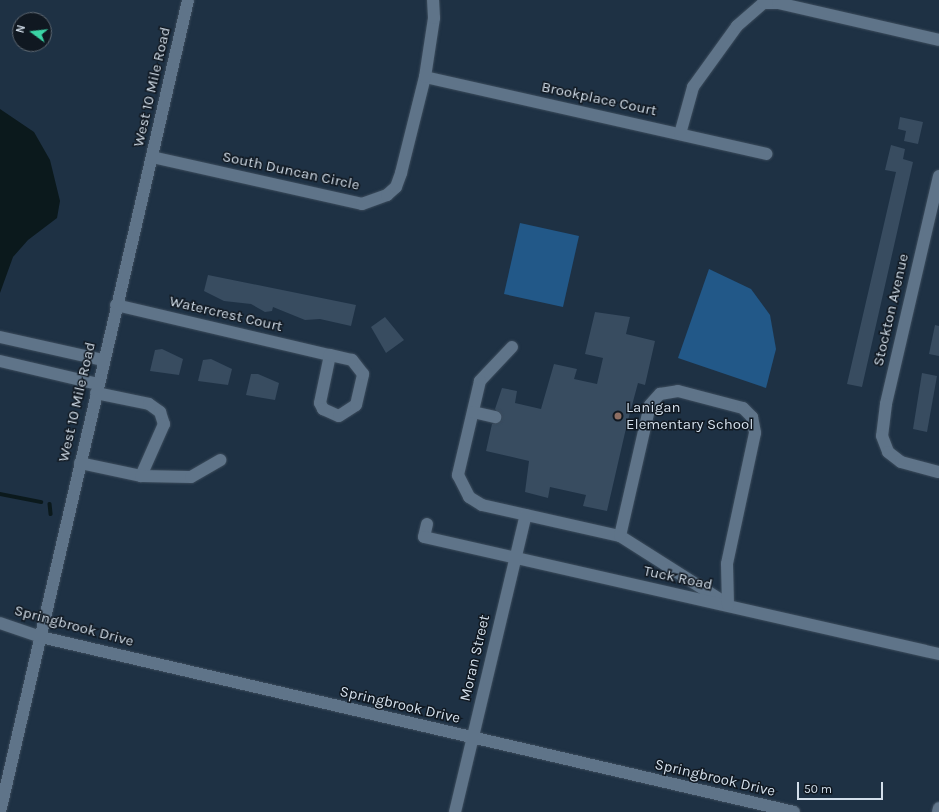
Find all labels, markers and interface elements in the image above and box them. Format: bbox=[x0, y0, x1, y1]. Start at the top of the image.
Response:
north arrow bbox=[12, 12, 52, 52]
text: N bbox=[14, 24, 28, 35]
street label: West 10 Mile Road bbox=[129, 25, 175, 149]
street label: Brookplace Court bbox=[540, 78, 658, 120]
street label: South Duncan Circle bbox=[221, 148, 361, 194]
street label: Stockton Avenue bbox=[869, 252, 913, 368]
street label: Watercrest Court bbox=[168, 292, 284, 336]
street label: West 10 Mile Road bbox=[54, 340, 100, 464]
place label: Lanigan Elementary School bbox=[626, 398, 753, 433]
marker: Lanigan Elementary School bbox=[613, 411, 623, 421]
street label: Tuck Road bbox=[642, 562, 714, 594]
street label: Springbrook Drive bbox=[12, 601, 136, 651]
street label: Moran Street bbox=[456, 613, 494, 703]
street label: Springbrook Drive bbox=[338, 682, 462, 728]
street label: Springbrook Drive bbox=[653, 755, 777, 801]
scale bar bbox=[799, 774, 885, 800]
text: 50 m bbox=[804, 782, 832, 796]

